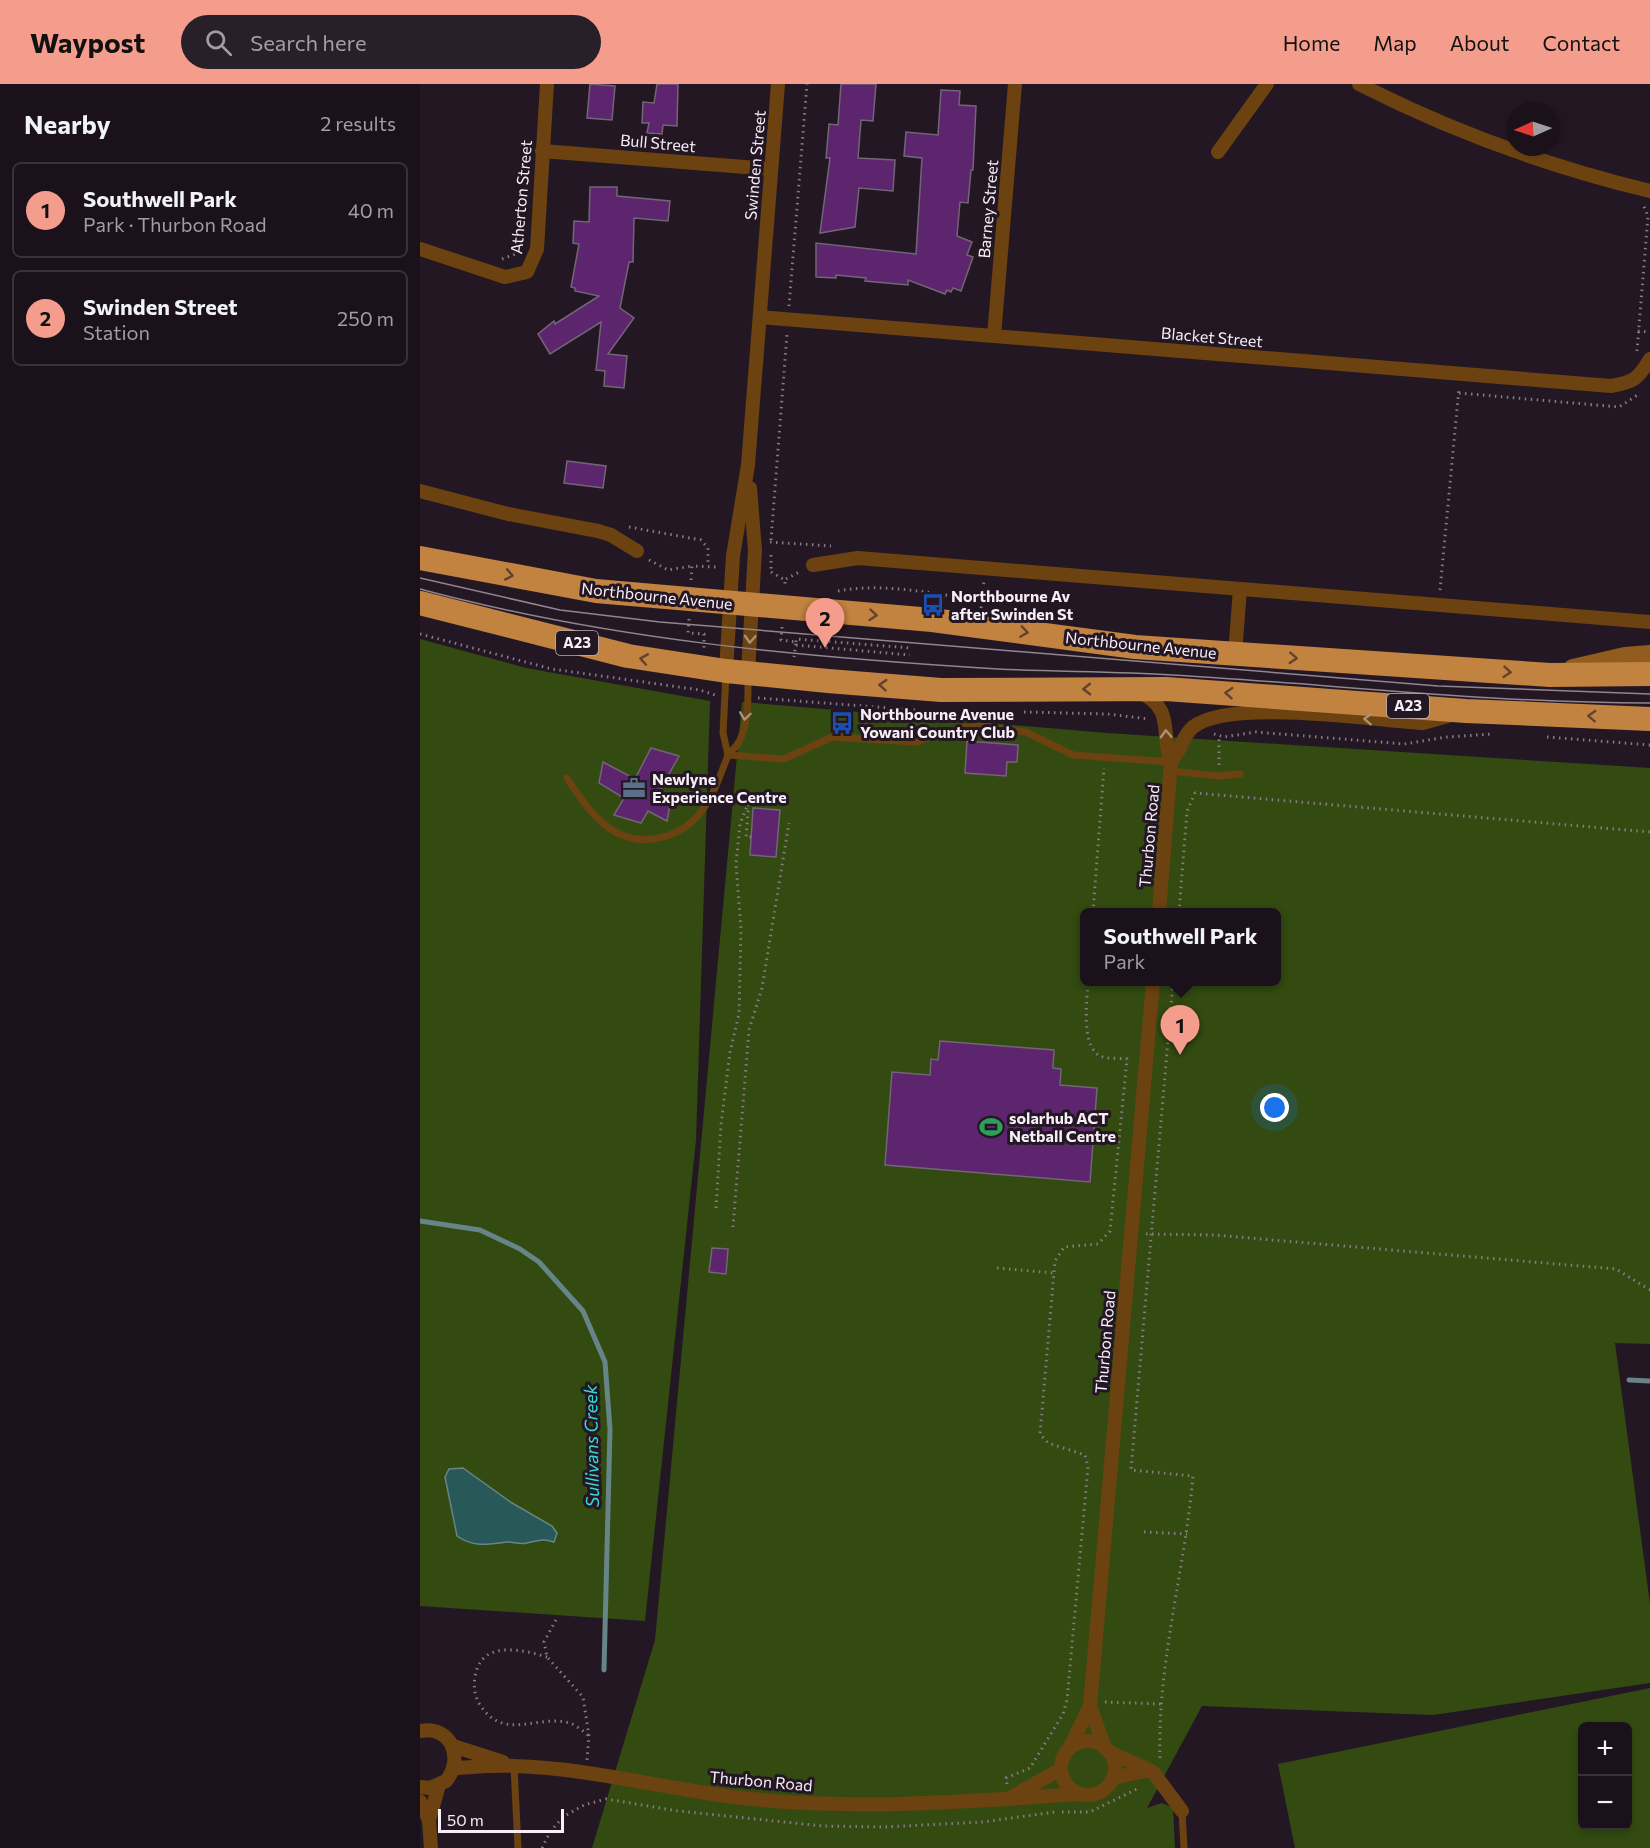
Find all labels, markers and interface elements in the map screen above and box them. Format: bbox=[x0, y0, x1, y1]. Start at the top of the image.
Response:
search box bbox=[181, 15, 601, 69]
text: Waypost bbox=[30, 25, 145, 59]
icon: search bbox=[202, 26, 235, 59]
text: Search here bbox=[250, 29, 367, 56]
text: Home bbox=[1283, 30, 1340, 55]
text: Map bbox=[1373, 30, 1417, 55]
text: About bbox=[1450, 30, 1509, 55]
text: Contact bbox=[1542, 30, 1620, 55]
north arrow bbox=[1506, 102, 1560, 156]
text: Nearby bbox=[24, 108, 111, 139]
street label: Swinden Street bbox=[740, 109, 769, 221]
text: 2 results bbox=[320, 111, 396, 135]
street label: Bull Street bbox=[620, 130, 697, 155]
street label: Atherton Street bbox=[506, 139, 535, 255]
street label: Barney Street bbox=[974, 158, 1001, 259]
text: Southwell Park bbox=[83, 185, 237, 212]
text: 1 bbox=[41, 198, 50, 222]
text: 40 m bbox=[348, 198, 394, 222]
text: Park · Thurbon Road bbox=[83, 212, 266, 236]
text: Swinden Street bbox=[83, 293, 238, 320]
text: 2 bbox=[40, 306, 51, 330]
text: 250 m bbox=[337, 306, 394, 330]
text: Station bbox=[83, 320, 150, 344]
street label: Blacket Street bbox=[1160, 323, 1264, 350]
one-way arrow bbox=[503, 568, 513, 581]
street label: Northbourne Avenue bbox=[580, 578, 734, 613]
place label: Northbourne Av after Swinden St bbox=[951, 586, 1073, 623]
bus stop icon: Northbourne Av after Swinden St bbox=[920, 592, 946, 618]
pin: 2 bbox=[806, 598, 844, 648]
one-way arrow bbox=[868, 608, 877, 621]
one-way arrow bbox=[1020, 625, 1029, 638]
street label: Northbourne Avenue bbox=[1064, 627, 1218, 662]
road number: A23 bbox=[556, 631, 598, 655]
one-way arrow bbox=[743, 635, 756, 644]
one-way arrow bbox=[1289, 651, 1298, 664]
one-way arrow bbox=[640, 653, 649, 665]
one-way arrow bbox=[1503, 665, 1512, 678]
one-way arrow bbox=[878, 679, 887, 692]
one-way arrow bbox=[1082, 683, 1091, 695]
one-way arrow bbox=[1225, 687, 1234, 700]
road number: A23 bbox=[1387, 694, 1429, 718]
place label: Northbourne Avenue Yowani Country Club bbox=[860, 704, 1015, 741]
bus stop icon: Northbourne Avenue Yowani Country Club bbox=[829, 710, 855, 736]
one-way arrow bbox=[1587, 710, 1596, 723]
one-way arrow bbox=[740, 712, 752, 721]
one-way arrow bbox=[1363, 713, 1372, 726]
one-way arrow bbox=[1159, 730, 1172, 739]
place label: Newlyne Experience Centre bbox=[652, 769, 787, 806]
office icon: Newlyne Experience Centre bbox=[621, 775, 647, 801]
street label: Thurbon Road bbox=[1135, 784, 1162, 888]
popup bbox=[1080, 908, 1281, 986]
text: Southwell Park bbox=[1104, 922, 1257, 949]
text: Park bbox=[1104, 949, 1145, 973]
pin: 1 bbox=[1160, 1006, 1200, 1055]
your location bbox=[1260, 1093, 1289, 1122]
place label: solarhub ACT Netball Centre bbox=[1009, 1108, 1116, 1145]
sports icon: solarhub ACT Netball Centre bbox=[978, 1114, 1004, 1140]
street label: Thurbon Road bbox=[1091, 1290, 1118, 1394]
water label: Sullivans Creek bbox=[579, 1383, 603, 1508]
map controls bbox=[1578, 1722, 1632, 1830]
button: + bbox=[1578, 1722, 1632, 1776]
street label: Thurbon Road bbox=[709, 1767, 813, 1794]
button: − bbox=[1578, 1776, 1632, 1830]
scale bar bbox=[438, 1806, 564, 1834]
text: 50 m bbox=[447, 1810, 484, 1829]

